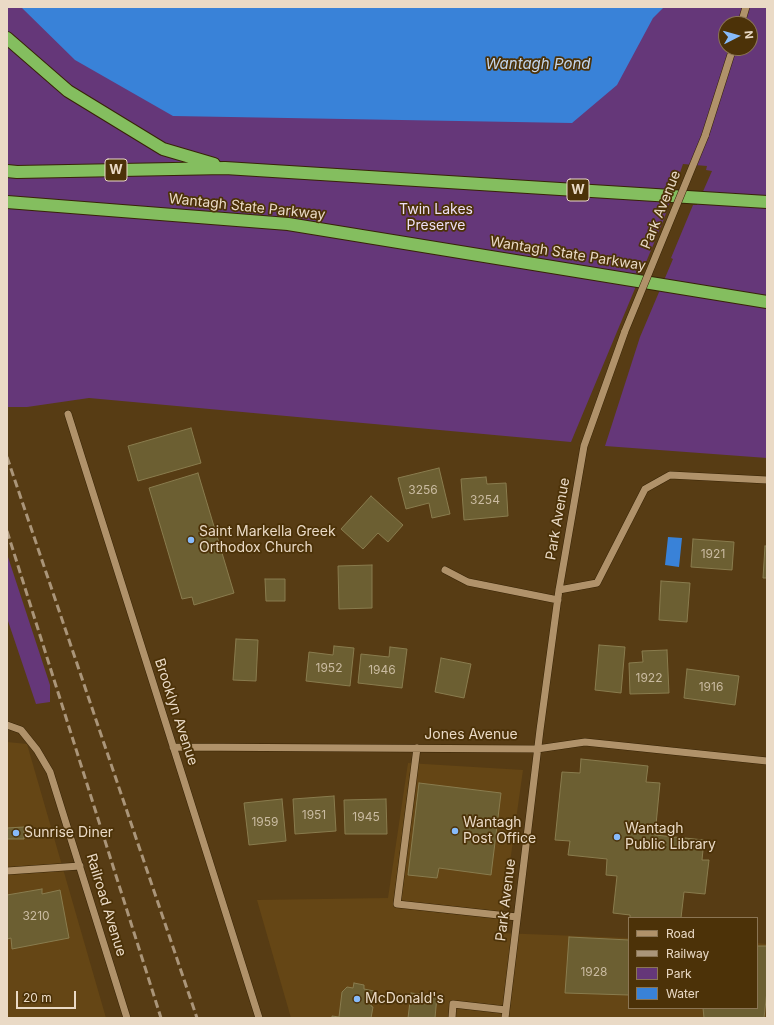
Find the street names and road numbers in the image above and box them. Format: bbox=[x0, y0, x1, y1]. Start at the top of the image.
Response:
road number: W bbox=[105, 159, 127, 181]
street label: Park Avenue bbox=[638, 168, 684, 252]
road number: W bbox=[567, 179, 589, 201]
street label: Wantagh State Parkway bbox=[168, 190, 326, 224]
street label: Wantagh State Parkway bbox=[489, 233, 647, 275]
street label: Park Avenue bbox=[543, 477, 573, 561]
street label: Brooklyn Avenue bbox=[151, 656, 201, 768]
street label: Jones Avenue bbox=[424, 727, 518, 743]
street label: Railroad Avenue bbox=[82, 852, 130, 958]
street label: Park Avenue bbox=[493, 858, 519, 942]

